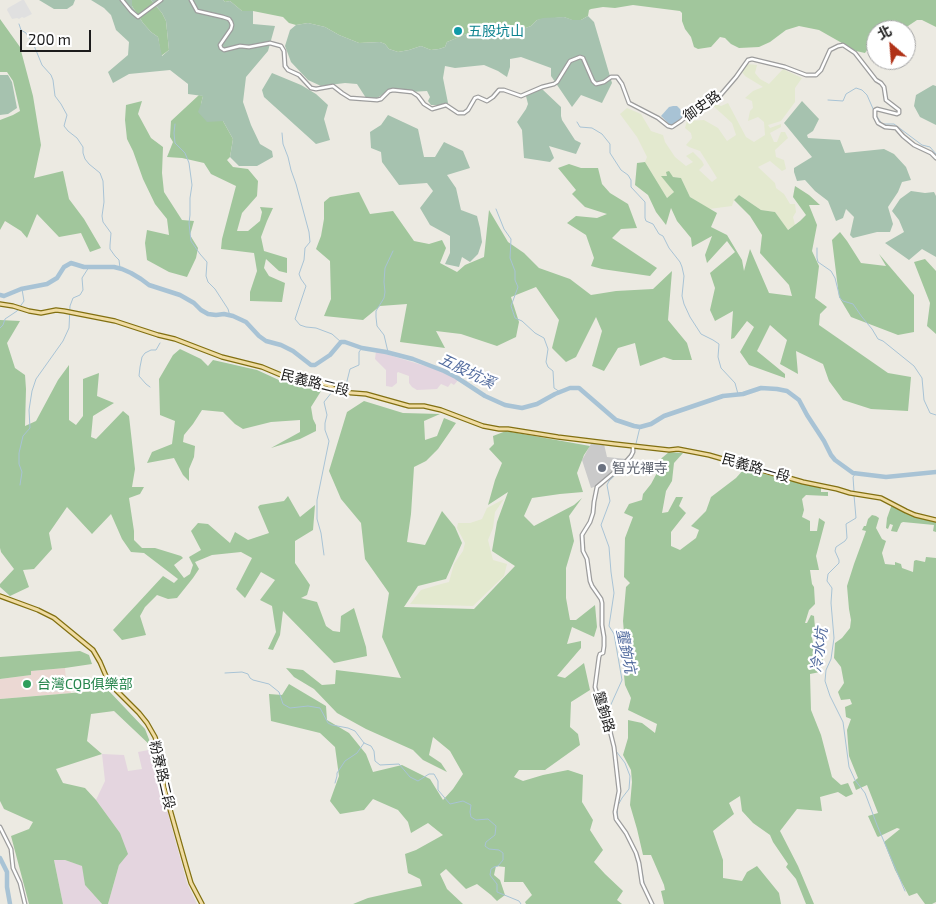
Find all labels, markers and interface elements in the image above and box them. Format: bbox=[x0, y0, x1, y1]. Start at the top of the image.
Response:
scale bar bbox=[22, 20, 94, 52]
north arrow bbox=[866, 20, 916, 70]
text: 北 bbox=[874, 21, 895, 43]
place label: 五股坑山 bbox=[468, 23, 524, 39]
marker: 五股坑山 bbox=[452, 25, 464, 37]
text: 200 m bbox=[28, 30, 71, 48]
street label: 御史路 bbox=[680, 87, 724, 125]
water label: 五股坑溪 bbox=[436, 350, 498, 392]
street label: 民義路二段 bbox=[279, 366, 351, 400]
street label: 民義路一段 bbox=[720, 450, 792, 486]
place label: 智光禪寺 bbox=[612, 460, 668, 476]
marker: 智光禪寺 bbox=[596, 462, 608, 474]
water label: 冷水坑 bbox=[807, 626, 831, 674]
water label: 壟鉤坑 bbox=[613, 627, 639, 675]
place label: 台灣CQB俱樂部 bbox=[37, 676, 133, 692]
marker: 台灣CQB俱樂部 bbox=[21, 678, 33, 690]
street label: 壟鉤路 bbox=[590, 689, 618, 735]
street label: 粉寮路二段 bbox=[146, 739, 178, 811]

